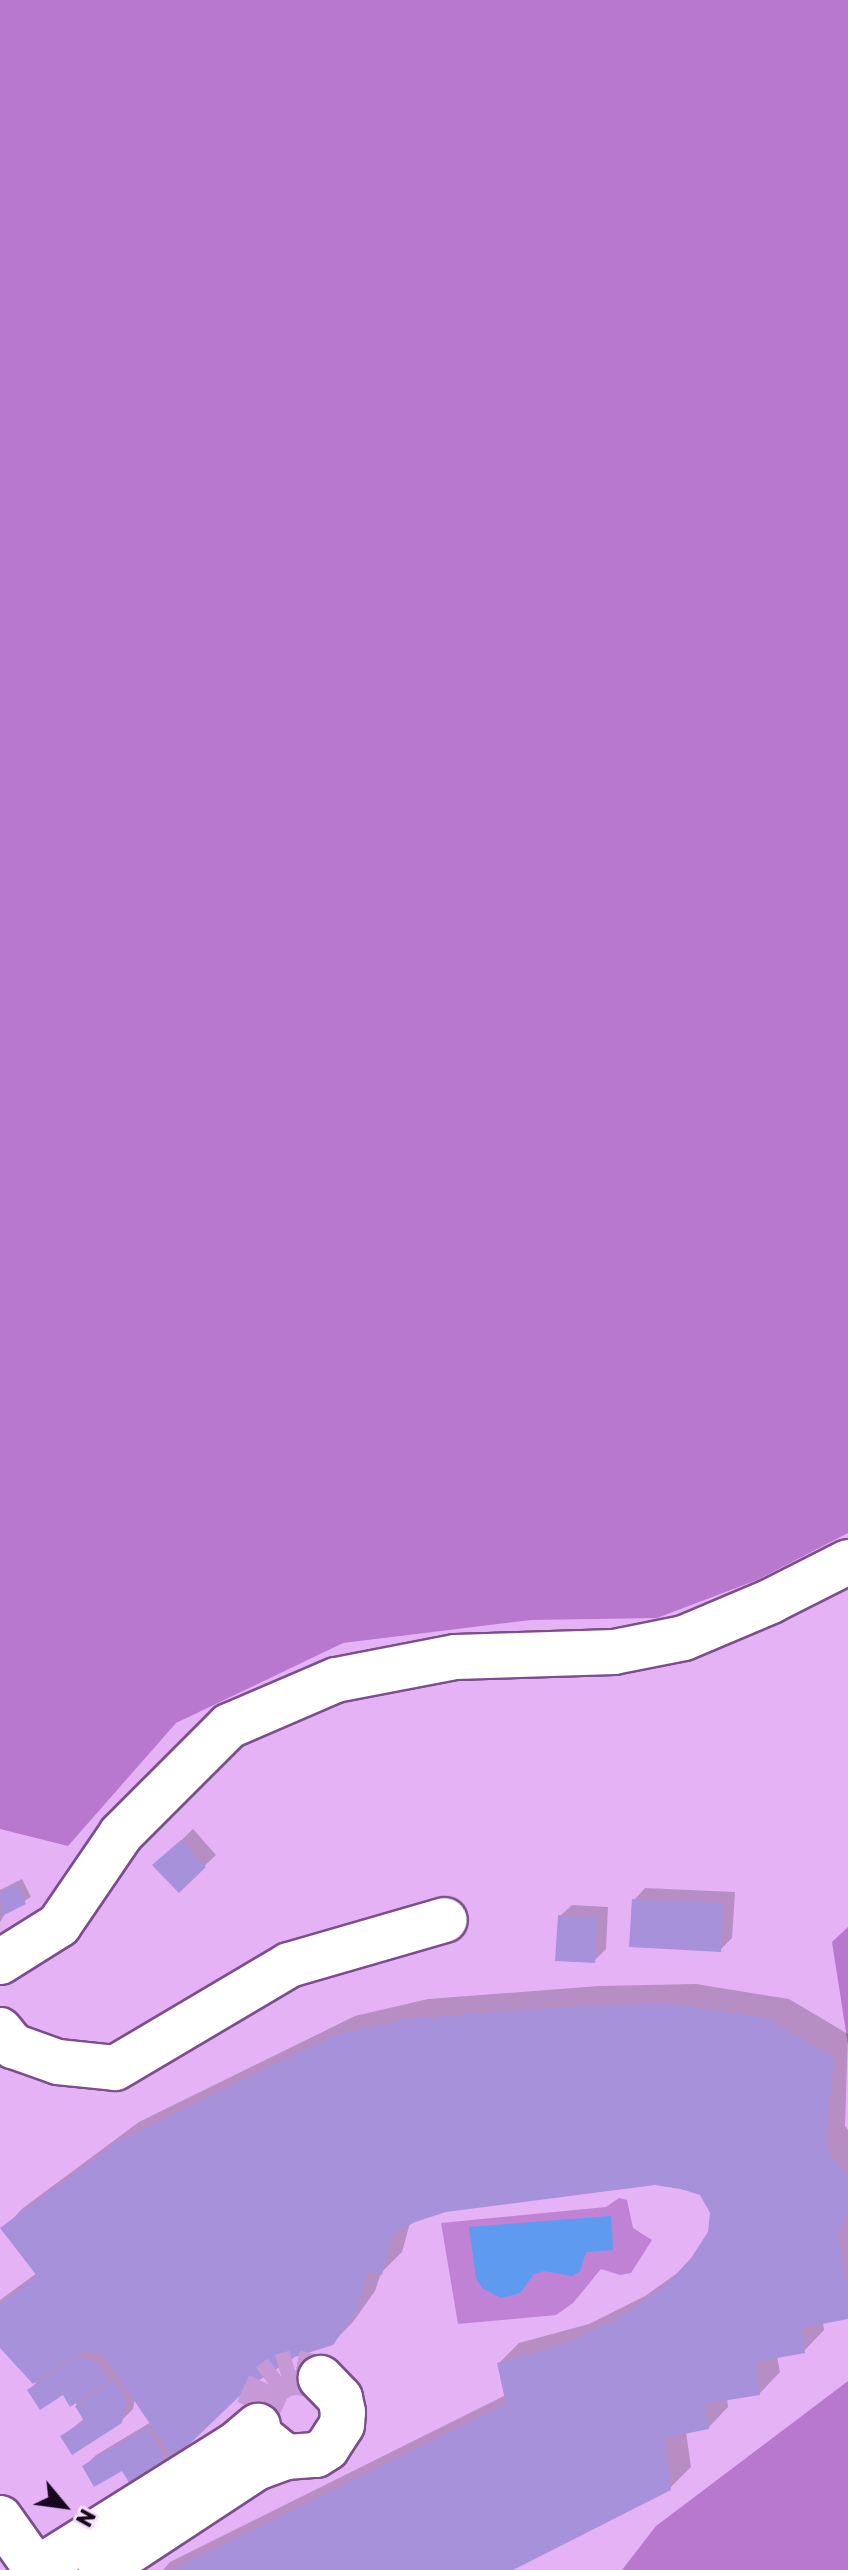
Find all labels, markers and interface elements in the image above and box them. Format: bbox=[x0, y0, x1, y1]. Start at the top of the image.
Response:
north arrow bbox=[24, 2466, 104, 2546]
text: N bbox=[70, 2504, 101, 2531]

